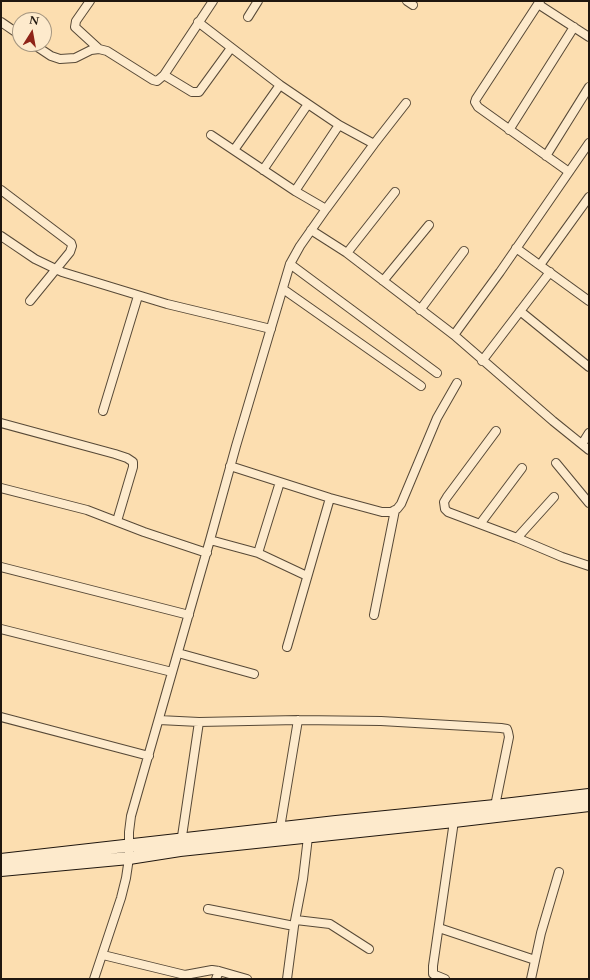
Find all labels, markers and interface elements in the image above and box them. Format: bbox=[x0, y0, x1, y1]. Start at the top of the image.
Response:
north arrow bbox=[12, 12, 52, 52]
text: N bbox=[28, 12, 40, 29]

